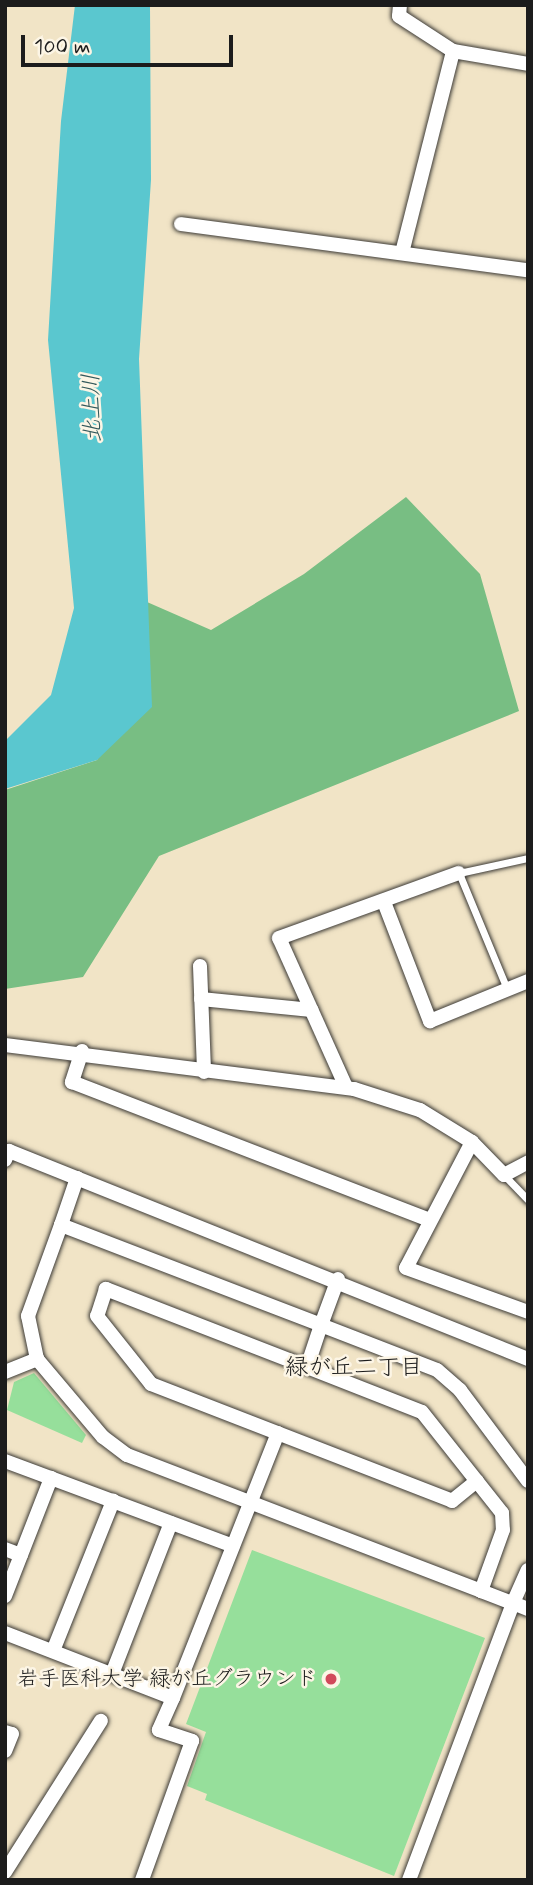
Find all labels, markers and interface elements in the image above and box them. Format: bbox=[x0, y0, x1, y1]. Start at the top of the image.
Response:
scale bar bbox=[24, 21, 236, 65]
text: 100 m bbox=[34, 33, 90, 61]
water label: 北上川 bbox=[78, 373, 108, 443]
district label: 緑が丘二丁目 bbox=[285, 1354, 423, 1382]
place label: 岩手医科大学 緑が丘グラウンド bbox=[17, 1666, 317, 1692]
marker: 岩手医科大学 緑が丘グラウンド bbox=[323, 1671, 339, 1687]

